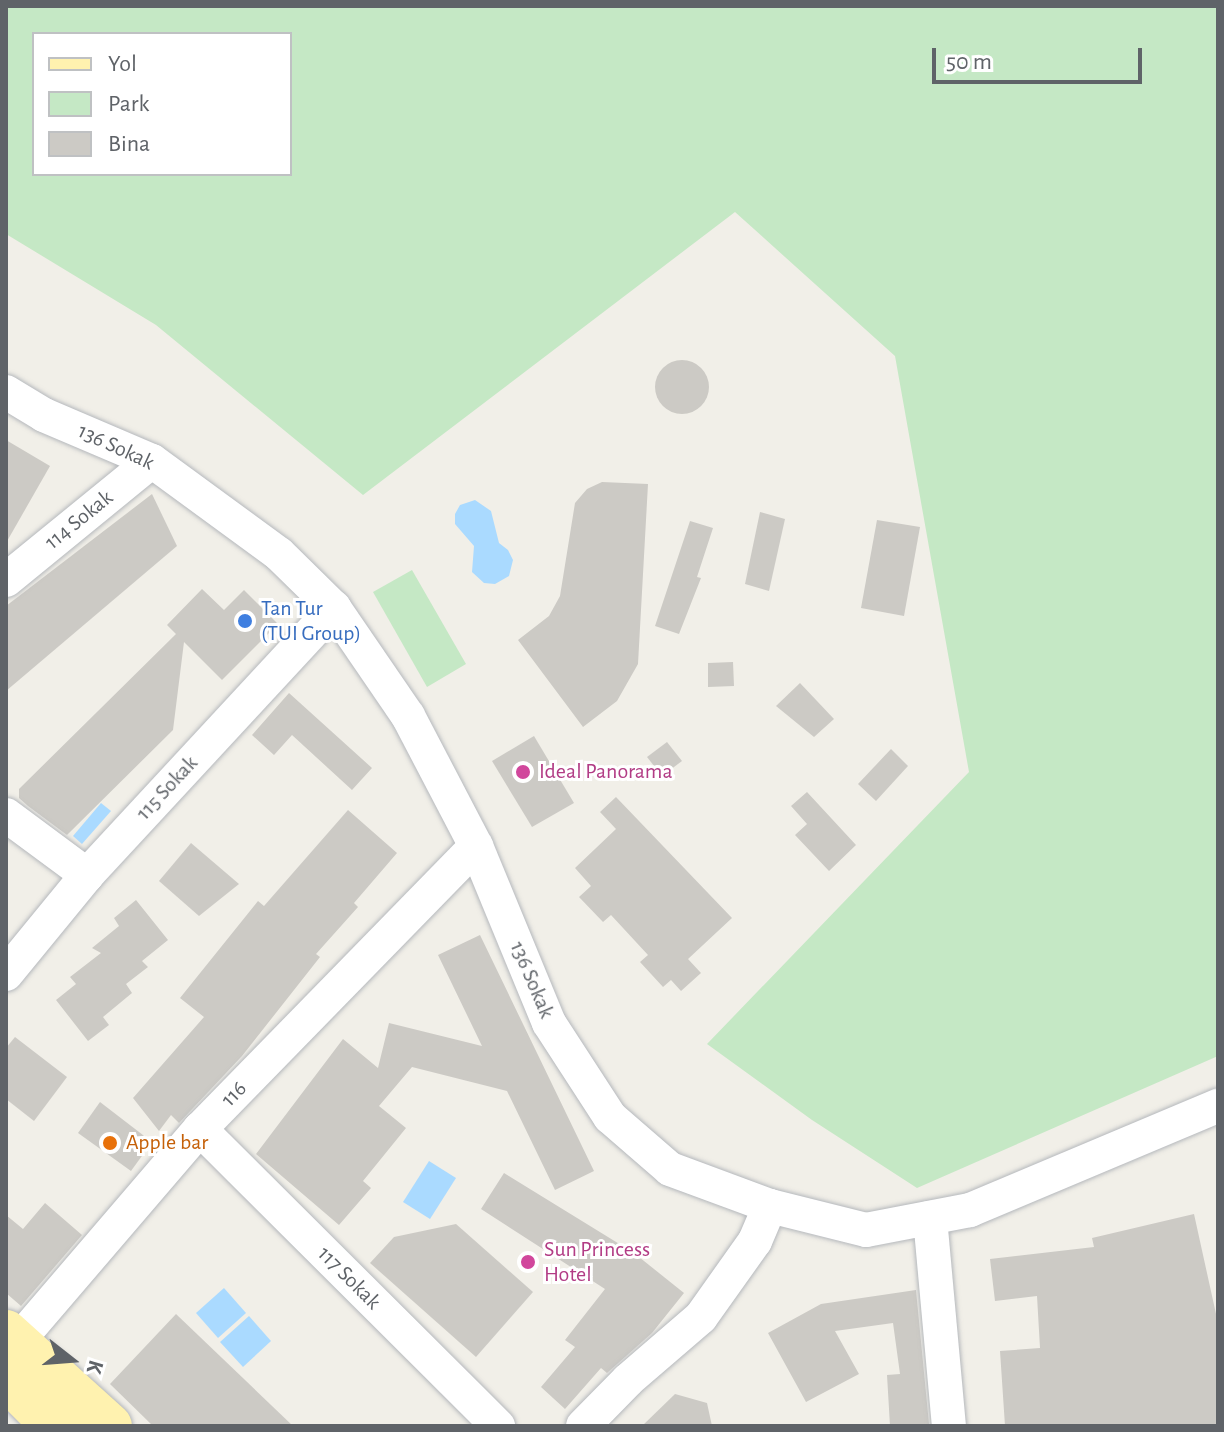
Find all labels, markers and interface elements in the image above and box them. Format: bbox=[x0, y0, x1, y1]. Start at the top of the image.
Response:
legend bbox=[32, 32, 292, 176]
scale bar bbox=[936, 32, 1146, 82]
text: 50 m bbox=[946, 50, 992, 74]
text: Yol bbox=[108, 52, 137, 76]
text: Park bbox=[108, 92, 149, 116]
text: Bina bbox=[108, 132, 150, 156]
street label: 136 Sokak bbox=[74, 418, 158, 476]
street label: 114 Sokak bbox=[40, 485, 118, 555]
place label: Tan Tur (TUI Group) bbox=[261, 595, 361, 646]
marker: Tan Tur (TUI Group) bbox=[236, 612, 254, 630]
street label: 115 Sokak bbox=[131, 750, 203, 826]
place label: Ideal Panorama bbox=[539, 759, 673, 785]
marker: Ideal Panorama bbox=[514, 763, 532, 781]
street label: 136 Sokak bbox=[504, 937, 560, 1023]
street label: 116 bbox=[216, 1076, 252, 1112]
place label: Apple bar bbox=[126, 1130, 208, 1156]
marker: Apple bar bbox=[101, 1134, 119, 1152]
place label: Sun Princess Hotel bbox=[544, 1236, 650, 1288]
street label: 117 Sokak bbox=[312, 1241, 386, 1315]
marker: Sun Princess Hotel bbox=[519, 1253, 537, 1271]
north arrow bbox=[32, 1320, 112, 1400]
text: K bbox=[83, 1358, 107, 1376]

